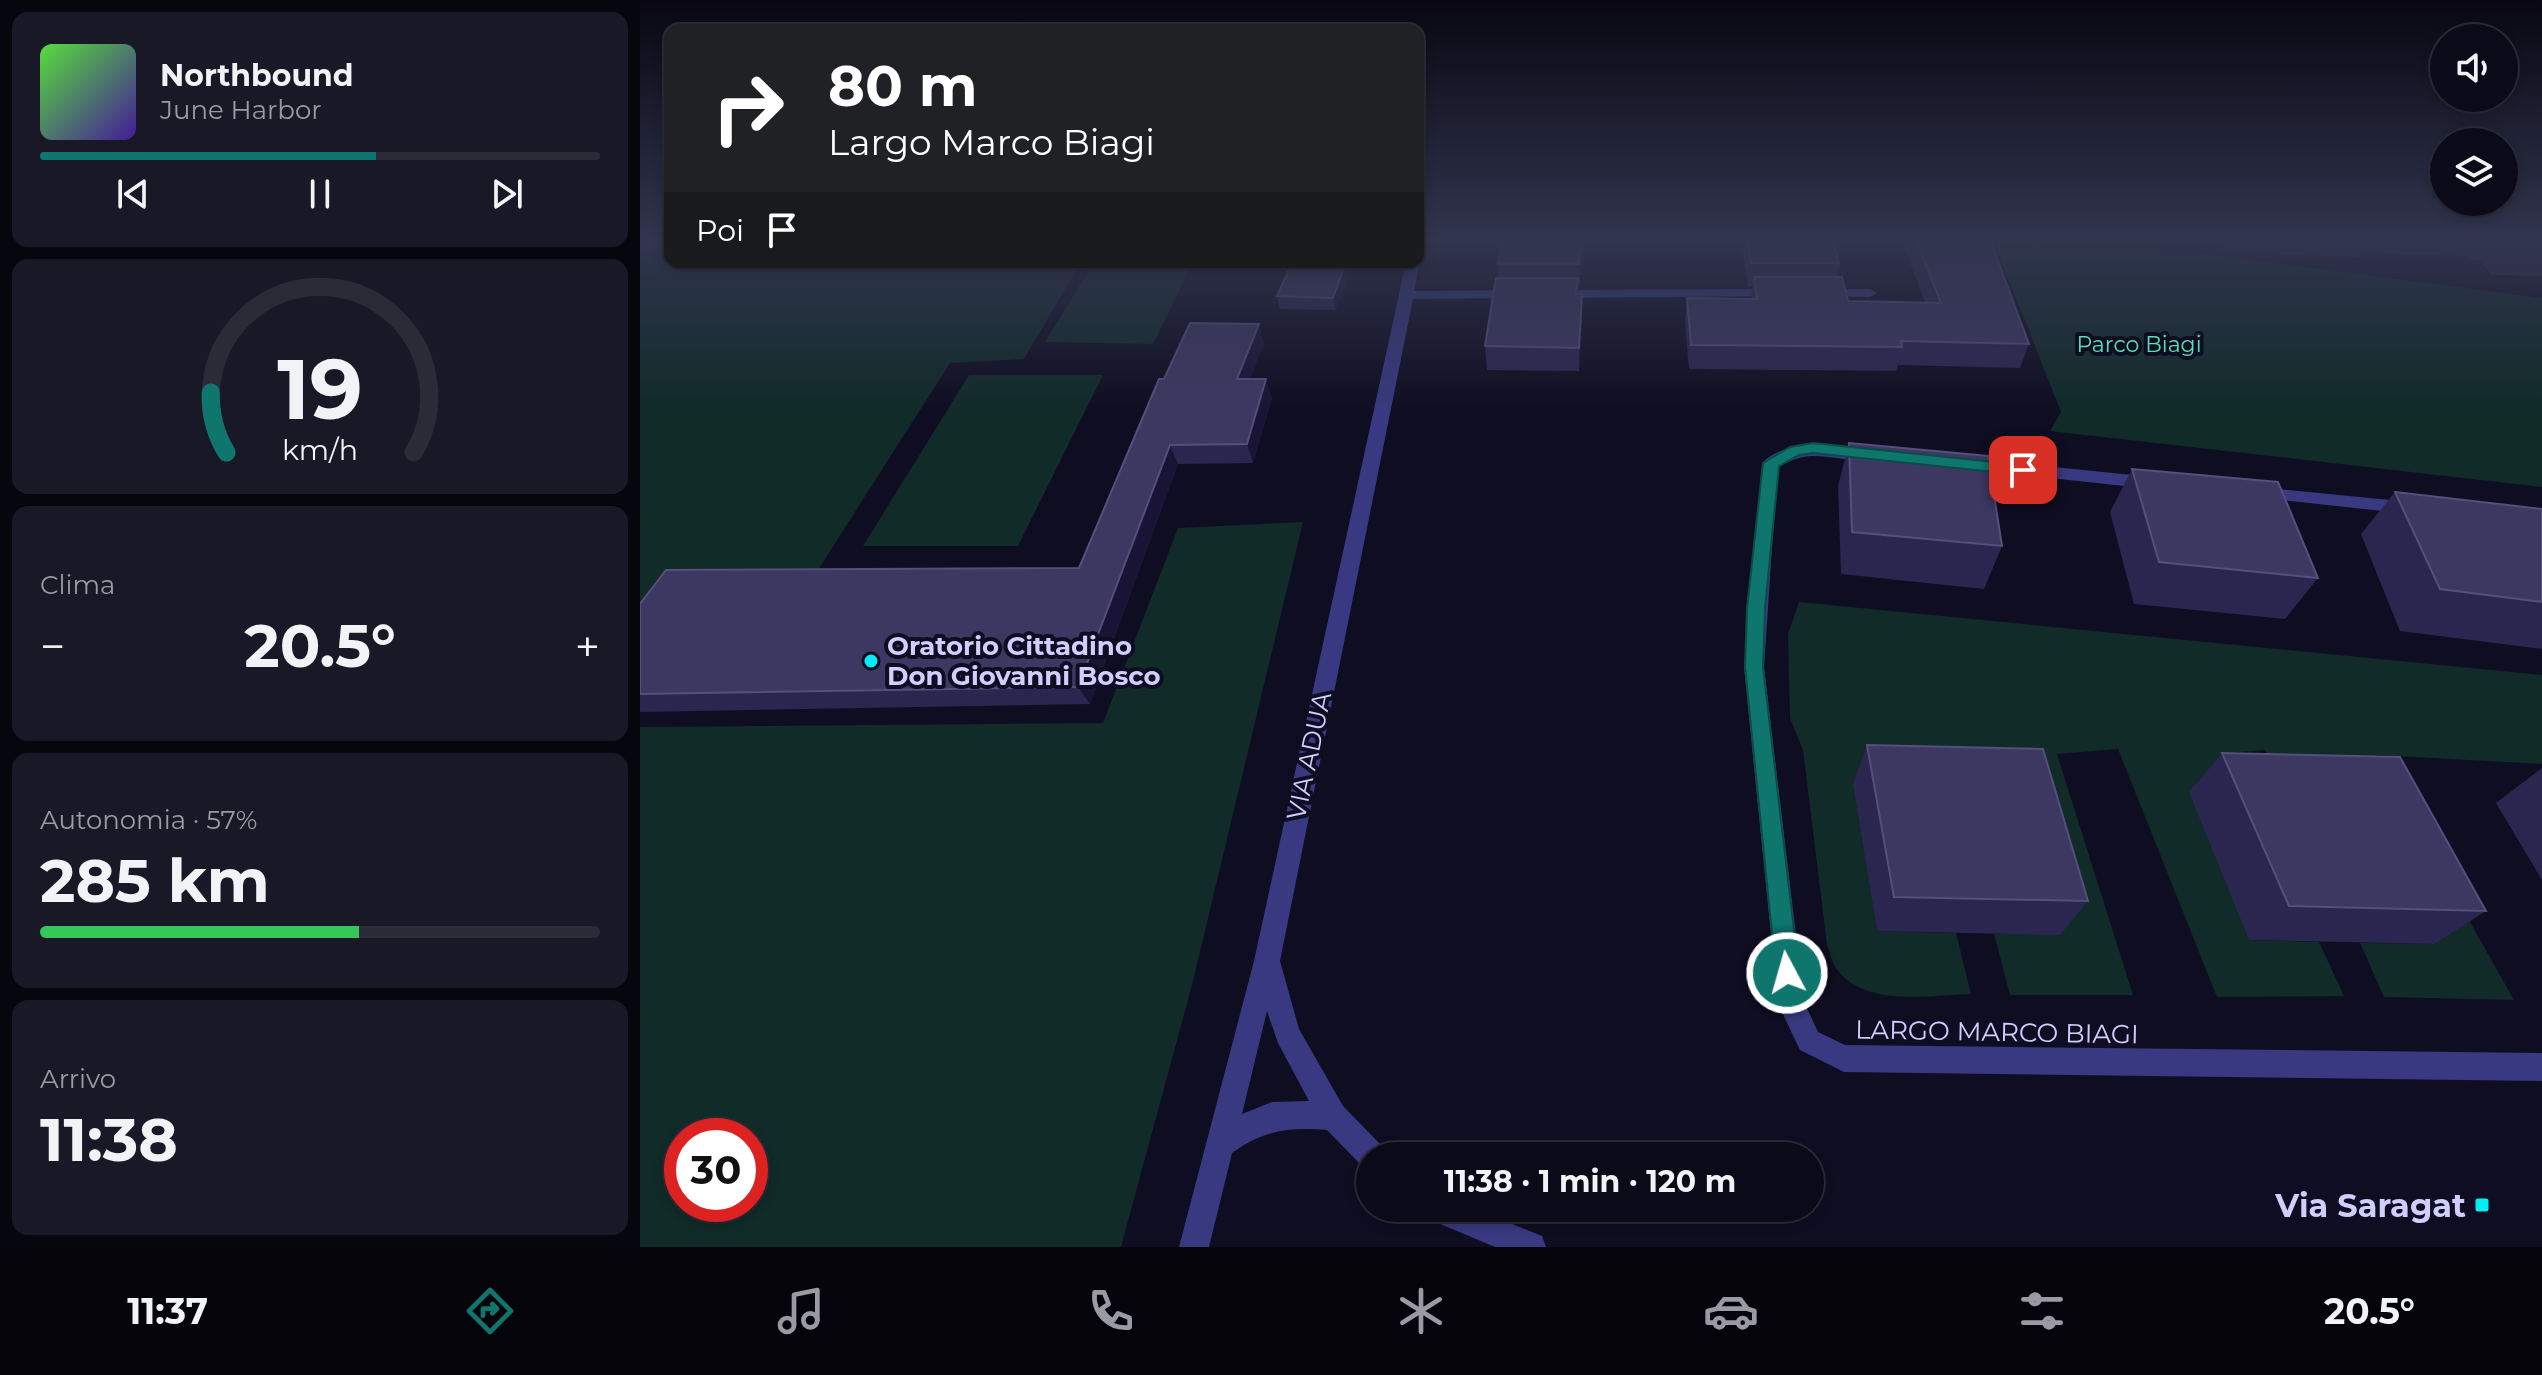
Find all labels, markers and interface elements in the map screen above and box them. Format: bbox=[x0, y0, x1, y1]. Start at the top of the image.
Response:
map controls bbox=[2430, 24, 2518, 216]
button: sound bbox=[2430, 24, 2518, 112]
text: 80 m bbox=[828, 52, 978, 120]
icon: right bbox=[696, 56, 800, 160]
text: Northbound bbox=[160, 57, 354, 94]
text: June Harbor bbox=[160, 94, 322, 126]
text: Largo Marco Biagi bbox=[828, 120, 1155, 164]
button: layers bbox=[2430, 128, 2518, 216]
icon: previous bbox=[111, 172, 155, 216]
icon: pause bbox=[298, 172, 342, 216]
icon: next bbox=[485, 172, 529, 216]
icon: arrive bbox=[760, 208, 804, 252]
text: Poi bbox=[696, 212, 744, 249]
park label: Parco Biagi bbox=[2076, 331, 2202, 358]
text: 19 bbox=[277, 337, 363, 439]
text: km/h bbox=[282, 432, 358, 467]
pin bbox=[1989, 436, 2057, 504]
icon: arrive bbox=[2001, 448, 2045, 492]
text: Clima bbox=[40, 569, 115, 601]
text: 20.5° bbox=[244, 609, 396, 682]
text: − bbox=[40, 619, 65, 673]
text: + bbox=[575, 619, 600, 673]
place label: Oratorio Cittadino Don Giovanni Bosco bbox=[887, 630, 1160, 692]
marker: Oratorio Cittadino Don Giovanni Bosco bbox=[862, 652, 880, 670]
street label: VIA ADUA bbox=[1280, 689, 1338, 823]
text: Autonomia · 57% bbox=[40, 804, 257, 836]
text: 285 km bbox=[40, 844, 270, 917]
position arrow bbox=[1745, 931, 1829, 1015]
street label: LARGO MARCO BIAGI bbox=[1855, 1014, 2139, 1050]
text: Arrivo bbox=[40, 1063, 116, 1095]
text: 11:38 bbox=[40, 1103, 178, 1176]
speed limit sign: 30 bbox=[664, 1118, 768, 1222]
text: 11:38 · 1 min · 120 m bbox=[1444, 1163, 1736, 1200]
place label: Via Saragat bbox=[2274, 1186, 2466, 1225]
marker: Via Saragat bbox=[2473, 1196, 2491, 1214]
icon: directions bbox=[462, 1283, 518, 1339]
icon: music bbox=[773, 1283, 829, 1339]
icon: phone bbox=[1083, 1283, 1139, 1339]
icon: climate bbox=[1393, 1283, 1449, 1339]
icon: car bbox=[1703, 1283, 1759, 1339]
icon: filters bbox=[2014, 1283, 2070, 1339]
text: 11:37 bbox=[127, 1289, 208, 1333]
text: 20.5° bbox=[2324, 1289, 2415, 1333]

